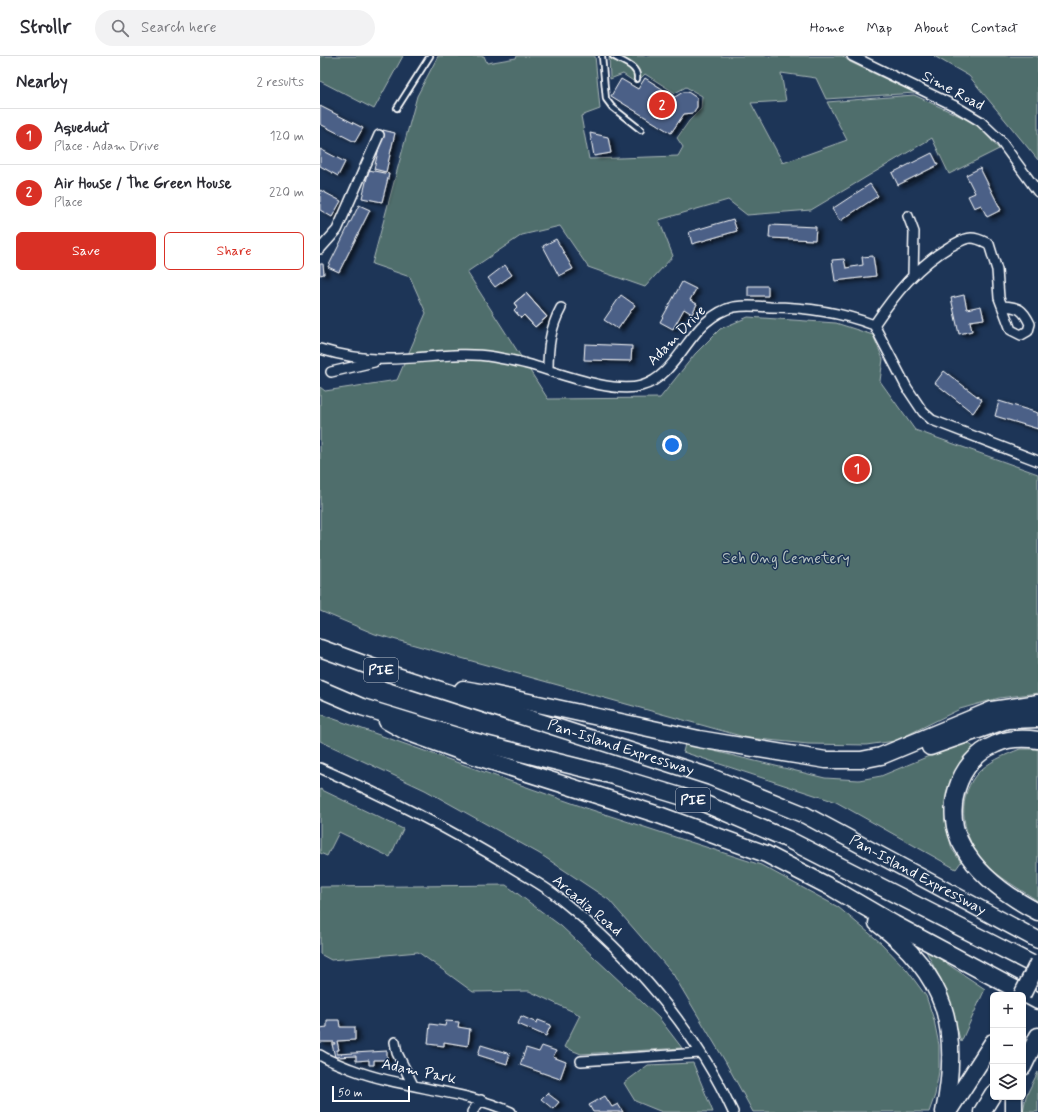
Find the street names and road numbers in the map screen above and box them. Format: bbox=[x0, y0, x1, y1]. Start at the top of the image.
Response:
street label: Sime Road bbox=[918, 66, 988, 116]
street label: Adam Drive bbox=[643, 301, 711, 371]
road number: PIE bbox=[364, 658, 398, 682]
street label: Pan-Island Expressway bbox=[545, 715, 697, 781]
road number: PIE bbox=[676, 788, 710, 812]
street label: Pan-Island Expressway bbox=[846, 831, 990, 921]
street label: Arcadia Road bbox=[548, 871, 626, 941]
street label: Adam Park bbox=[380, 1054, 459, 1090]

